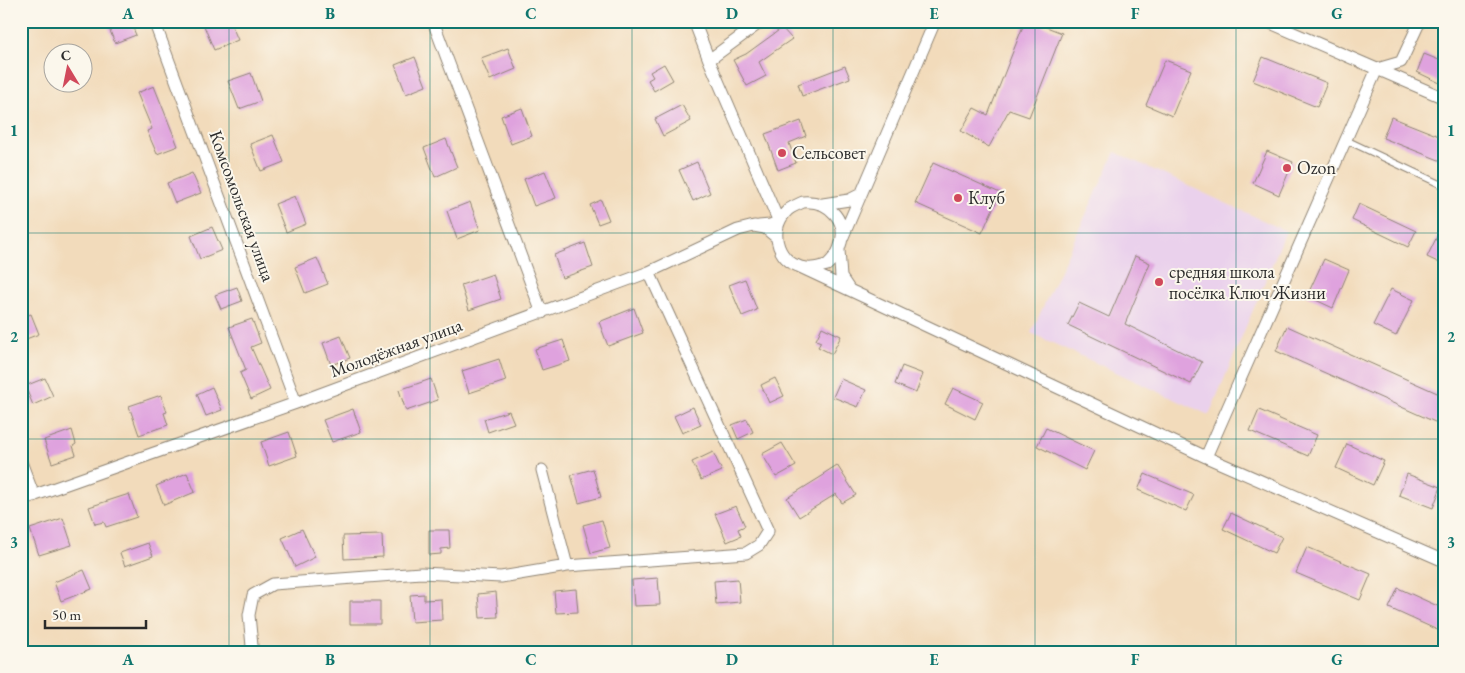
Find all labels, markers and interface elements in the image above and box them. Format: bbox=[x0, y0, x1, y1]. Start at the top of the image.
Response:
text: A bbox=[121, 3, 134, 24]
text: B bbox=[325, 3, 335, 24]
text: C bbox=[525, 3, 537, 24]
text: D bbox=[726, 3, 738, 24]
text: E bbox=[929, 3, 939, 24]
text: F bbox=[1131, 3, 1140, 24]
text: G bbox=[1331, 3, 1343, 24]
north arrow bbox=[42, 42, 92, 92]
text: С bbox=[59, 45, 72, 65]
text: 1 bbox=[10, 120, 18, 141]
text: 1 bbox=[1447, 120, 1455, 141]
street label: Комсомольская улица bbox=[204, 127, 281, 285]
place label: Сельсовет bbox=[792, 141, 866, 164]
marker: Сельсовет bbox=[776, 147, 788, 159]
place label: Ozon bbox=[1297, 156, 1336, 179]
marker: Ozon bbox=[1281, 162, 1293, 174]
place label: Клуб bbox=[968, 186, 1005, 209]
marker: Клуб bbox=[952, 192, 964, 204]
place label: средняя школа посёлка Ключ Жизни bbox=[1169, 260, 1326, 304]
marker: средняя школа посёлка Ключ Жизни bbox=[1153, 276, 1165, 288]
street label: Молодёжная улица bbox=[326, 313, 466, 382]
text: 2 bbox=[10, 326, 19, 347]
text: 2 bbox=[1447, 326, 1456, 347]
text: 3 bbox=[10, 532, 18, 553]
text: 3 bbox=[1447, 532, 1455, 553]
scale bar bbox=[45, 598, 146, 630]
text: 50 m bbox=[52, 605, 81, 624]
text: A bbox=[121, 649, 134, 670]
text: B bbox=[325, 649, 335, 670]
text: C bbox=[525, 649, 537, 670]
text: D bbox=[726, 649, 738, 670]
text: E bbox=[929, 649, 939, 670]
text: F bbox=[1131, 649, 1140, 670]
text: G bbox=[1331, 649, 1343, 670]

